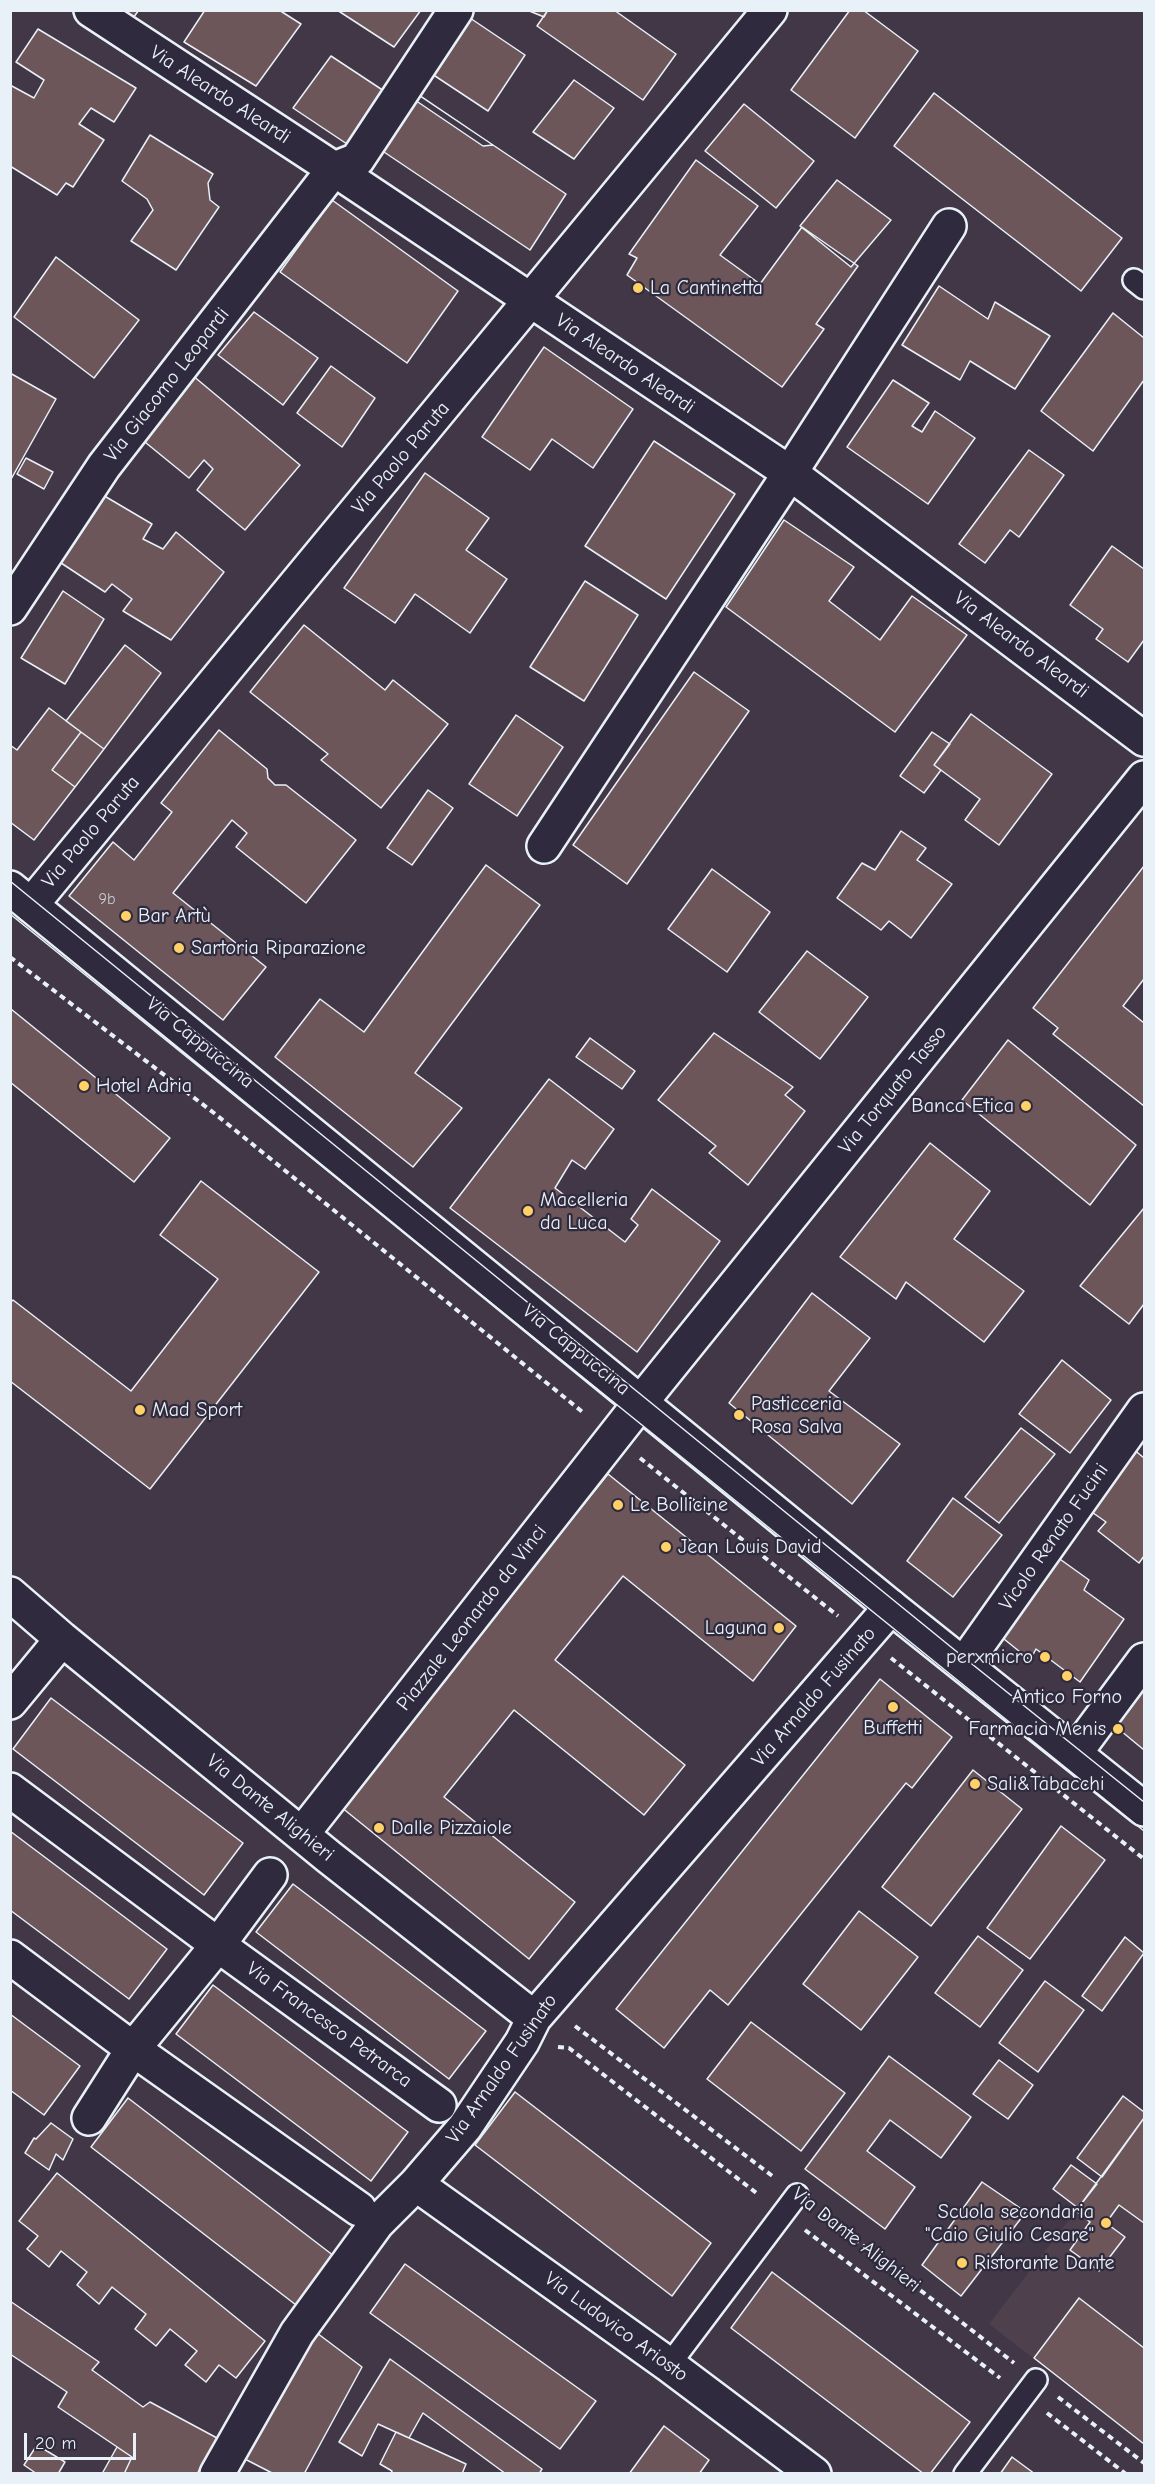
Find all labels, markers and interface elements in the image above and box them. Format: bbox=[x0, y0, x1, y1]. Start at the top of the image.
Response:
street label: Via Aleardo Aleardi bbox=[145, 41, 295, 149]
place label: La Cantinetta bbox=[650, 276, 763, 300]
marker: La Cantinetta bbox=[631, 281, 645, 295]
street label: Via Giacomo Leopardi bbox=[99, 303, 235, 467]
street label: Via Aleardo Aleardi bbox=[551, 309, 699, 419]
street label: Via Paolo Paruta bbox=[347, 397, 455, 519]
street label: Via Aleardo Aleardi bbox=[949, 586, 1093, 704]
street label: Via Paolo Paruta bbox=[37, 771, 145, 893]
house number: 9b bbox=[98, 889, 116, 909]
place label: Bar Artù bbox=[138, 904, 211, 928]
marker: Bar Artù bbox=[119, 909, 133, 923]
place label: Sartoria Riparazione bbox=[191, 936, 366, 960]
marker: Sartoria Riparazione bbox=[172, 941, 186, 955]
street label: Via Cappuccina bbox=[141, 992, 259, 1094]
street label: Via Torquato Tasso bbox=[834, 1021, 952, 1159]
place label: Hotel Adria bbox=[96, 1074, 192, 1098]
marker: Hotel Adria bbox=[77, 1079, 91, 1093]
place label: Banca Etica bbox=[911, 1094, 1014, 1118]
marker: Banca Etica bbox=[1019, 1099, 1033, 1113]
place label: Macelleria da Luca bbox=[540, 1188, 628, 1235]
marker: Macelleria da Luca bbox=[521, 1204, 535, 1218]
street label: Via Cappuccina bbox=[517, 1299, 635, 1401]
place label: Pasticceria Rosa Salva bbox=[751, 1392, 842, 1439]
place label: Mad Sport bbox=[152, 1398, 242, 1422]
marker: Mad Sport bbox=[133, 1403, 147, 1417]
marker: Pasticceria Rosa Salva bbox=[732, 1408, 746, 1422]
street label: Vicolo Renato Fucini bbox=[994, 1459, 1114, 1615]
place label: Le Bollicine bbox=[630, 1493, 728, 1517]
marker: Le Bollicine bbox=[611, 1498, 625, 1512]
street label: Piazzale Leonardo da Vinci bbox=[392, 1520, 552, 1716]
place label: Jean Louis David bbox=[678, 1535, 822, 1559]
marker: Jean Louis David bbox=[659, 1540, 673, 1554]
place label: Laguna bbox=[705, 1616, 767, 1640]
marker: Laguna bbox=[772, 1621, 786, 1635]
street label: Via Arnaldo Fusinato bbox=[747, 1622, 881, 1772]
place label: perxmicro bbox=[946, 1645, 1033, 1669]
marker: perxmicro bbox=[1038, 1650, 1052, 1664]
marker: Antico Forno bbox=[1060, 1669, 1074, 1683]
place label: Antico Forno bbox=[1012, 1685, 1122, 1709]
marker: Buffetti bbox=[886, 1700, 900, 1714]
place label: Buffetti bbox=[863, 1716, 923, 1740]
place label: Farmacia Menis bbox=[969, 1717, 1106, 1741]
marker: Farmacia Menis bbox=[1111, 1722, 1125, 1736]
street label: Via Dante Alighieri bbox=[201, 1749, 339, 1867]
place label: Sali&Tabacchi bbox=[987, 1772, 1105, 1796]
marker: Sali&Tabacchi bbox=[968, 1777, 982, 1791]
place label: Dalle Pizzaiole bbox=[391, 1816, 512, 1840]
marker: Dalle Pizzaiole bbox=[372, 1821, 386, 1835]
street label: Via Francesco Petrarca bbox=[242, 1957, 416, 2093]
street label: Via Arnaldo Fusinato bbox=[441, 1990, 563, 2148]
street label: Via Dante Alighieri bbox=[787, 2182, 925, 2298]
place label: Scuola secondaria "Caio Giulio Cesare" bbox=[925, 2200, 1094, 2247]
marker: Scuola secondaria "Caio Giulio Cesare" bbox=[1099, 2216, 1113, 2230]
place label: Ristorante Dante bbox=[974, 2251, 1114, 2275]
marker: Ristorante Dante bbox=[955, 2256, 969, 2270]
street label: Via Ludovico Ariosto bbox=[540, 2267, 692, 2387]
scale bar bbox=[27, 2421, 140, 2459]
text: 20 m bbox=[35, 2433, 76, 2454]

